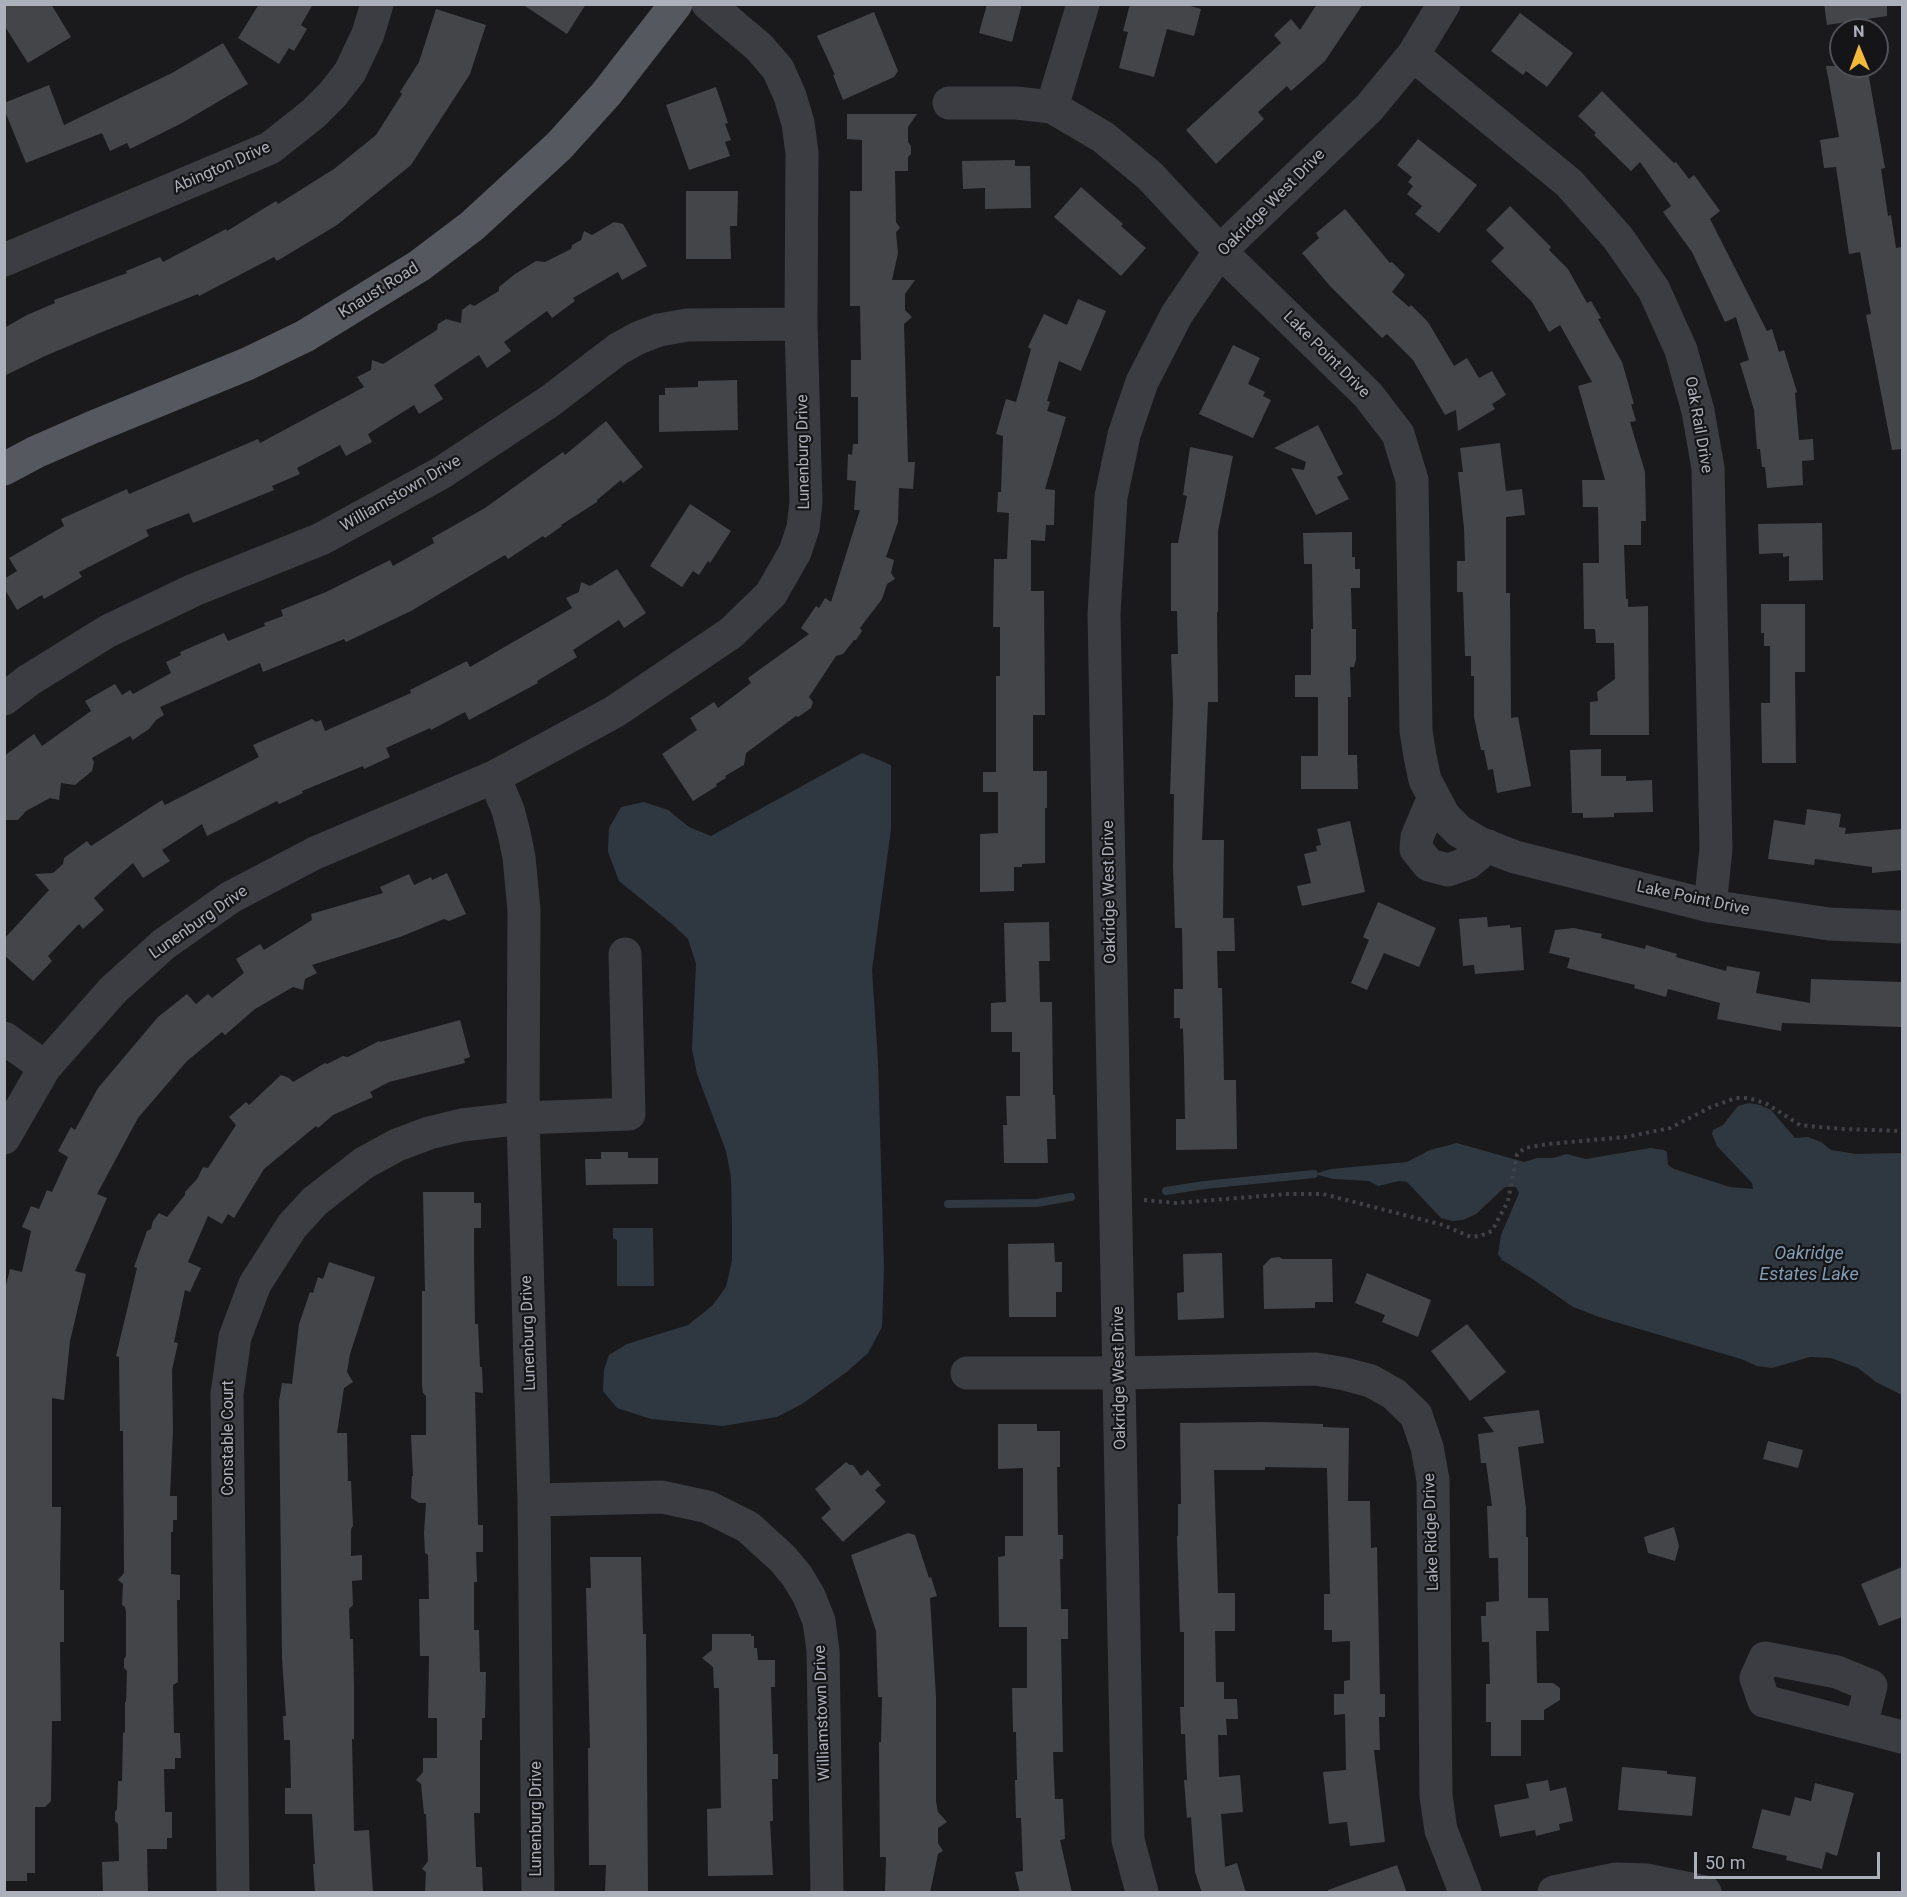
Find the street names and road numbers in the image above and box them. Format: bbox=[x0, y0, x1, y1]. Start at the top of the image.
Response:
street label: Abington Drive bbox=[171, 138, 273, 198]
street label: Oakridge West Drive bbox=[1214, 145, 1330, 261]
street label: Knaust Road bbox=[336, 259, 422, 323]
street label: Lake Point Drive bbox=[1279, 308, 1373, 402]
street label: Oak Rail Drive bbox=[1680, 375, 1716, 475]
street label: Lunenburg Drive bbox=[793, 394, 815, 510]
street label: Williamstown Drive bbox=[337, 452, 465, 536]
street label: Oakridge West Drive bbox=[1099, 820, 1121, 964]
street label: Lake Point Drive bbox=[1635, 878, 1751, 920]
street label: Lunenburg Drive bbox=[146, 882, 252, 964]
street label: Lunenburg Drive bbox=[517, 1275, 541, 1391]
street label: Oakridge West Drive bbox=[1109, 1306, 1131, 1450]
street label: Constable Court bbox=[219, 1380, 239, 1496]
street label: Lake Ridge Drive bbox=[1420, 1473, 1444, 1591]
street label: Williamstown Drive bbox=[811, 1645, 835, 1781]
street label: Lunenburg Drive bbox=[527, 1761, 547, 1877]

